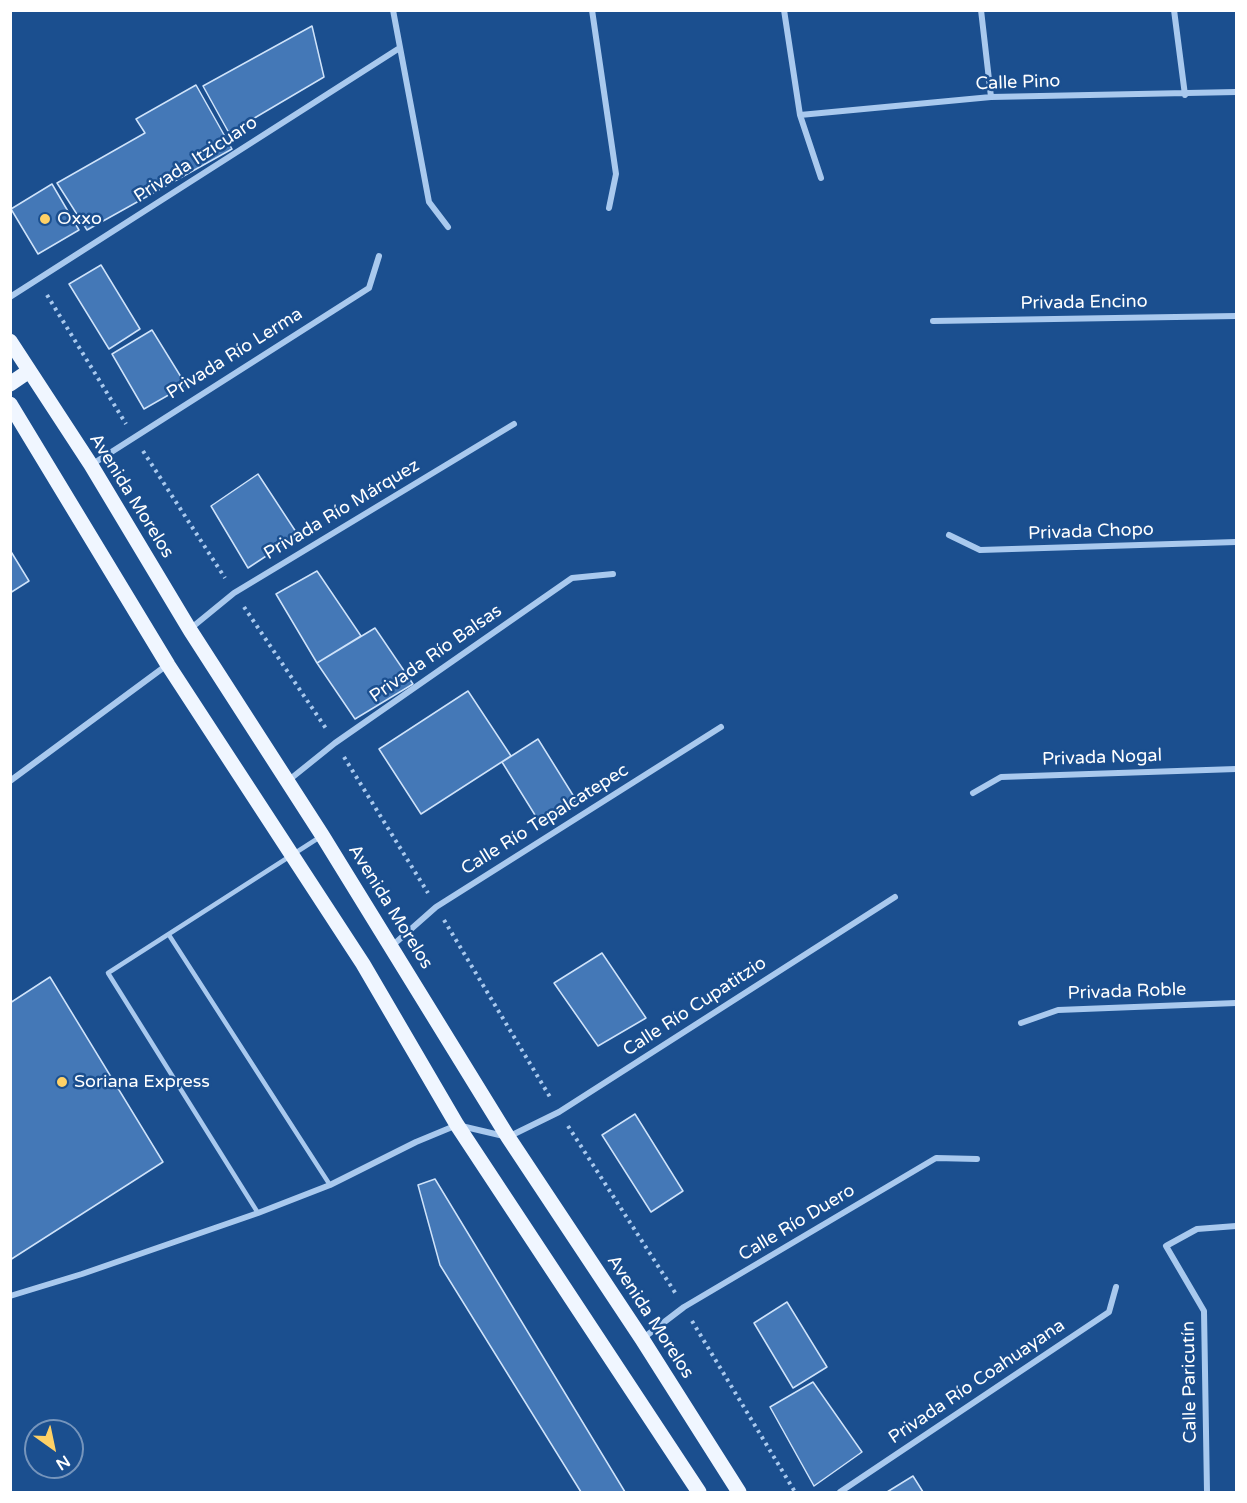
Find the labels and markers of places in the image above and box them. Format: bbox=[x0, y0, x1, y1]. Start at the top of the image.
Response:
place label: Oxxo bbox=[57, 208, 102, 230]
marker: Oxxo bbox=[38, 212, 52, 226]
place label: Soriana Express bbox=[74, 1071, 210, 1093]
marker: Soriana Express bbox=[55, 1075, 69, 1089]

